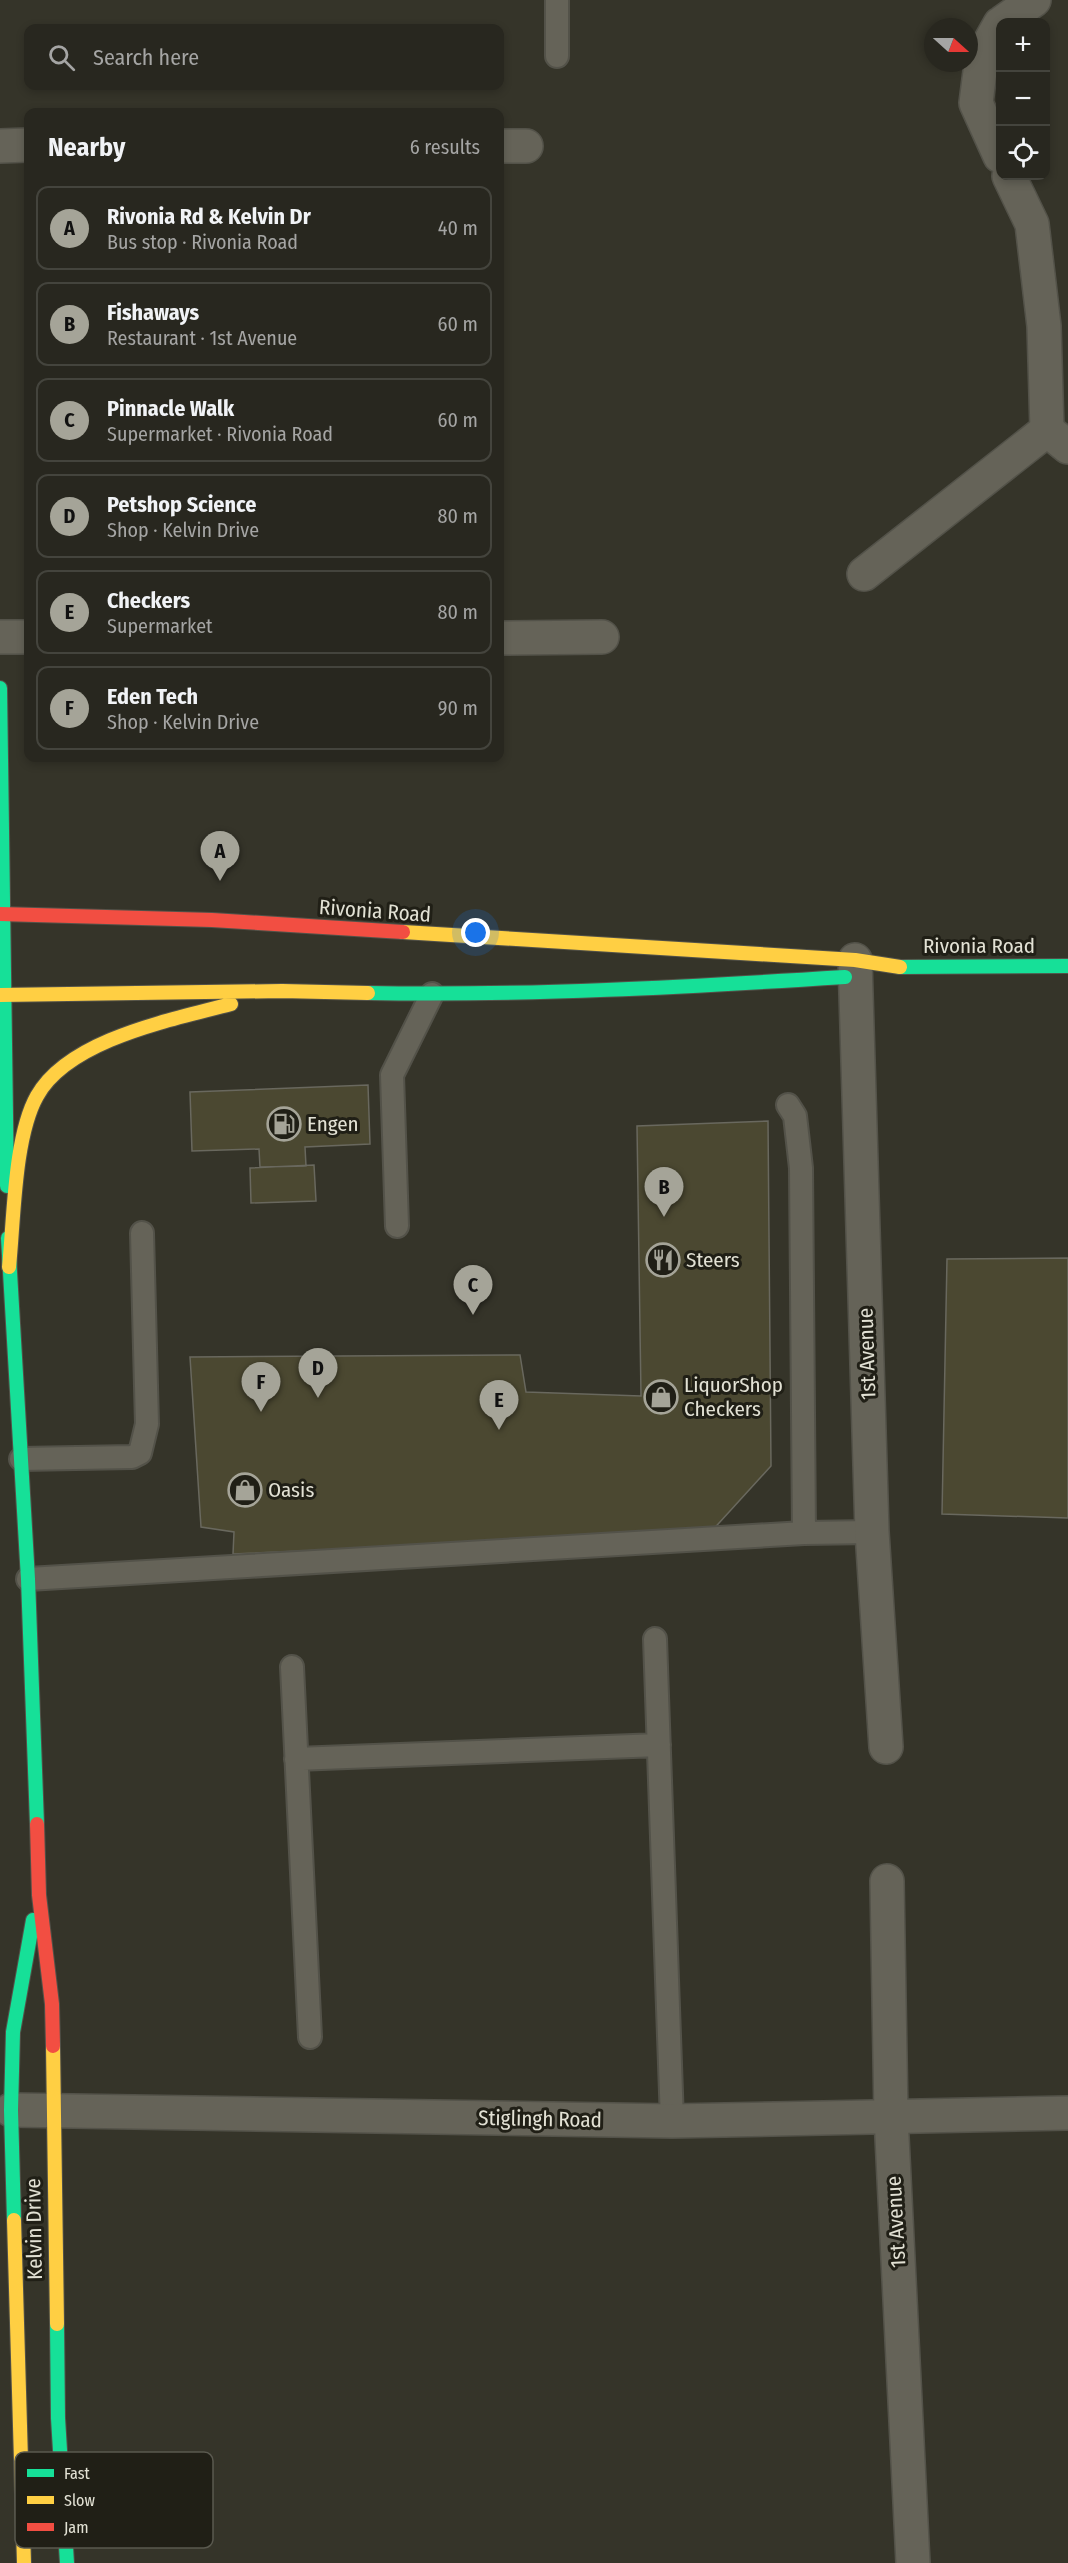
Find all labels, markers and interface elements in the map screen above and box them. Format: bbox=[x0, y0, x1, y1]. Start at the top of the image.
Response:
north arrow bbox=[924, 18, 978, 72]
map controls bbox=[996, 18, 1050, 180]
button: + bbox=[996, 18, 1050, 72]
search box bbox=[24, 24, 504, 90]
icon: search bbox=[45, 41, 78, 74]
text: Search here bbox=[93, 44, 199, 71]
button: − bbox=[996, 72, 1050, 126]
button: locate bbox=[996, 126, 1050, 180]
text: Nearby bbox=[48, 132, 125, 163]
text: 6 results bbox=[410, 135, 480, 159]
text: Rivonia Rd & Kelvin Dr bbox=[107, 203, 311, 230]
text: A bbox=[64, 216, 75, 240]
text: 40 m bbox=[438, 216, 478, 240]
text: Bus stop · Rivonia Road bbox=[107, 230, 298, 254]
text: Fishaways bbox=[107, 299, 199, 326]
text: B bbox=[64, 312, 75, 336]
text: 60 m bbox=[438, 312, 478, 336]
text: Restaurant · 1st Avenue bbox=[107, 326, 297, 350]
text: Pinnacle Walk bbox=[107, 395, 234, 422]
text: C bbox=[64, 408, 75, 432]
text: 60 m bbox=[438, 408, 478, 432]
text: Supermarket · Rivonia Road bbox=[107, 422, 333, 446]
text: Petshop Science bbox=[107, 491, 256, 518]
text: D bbox=[64, 504, 75, 528]
text: 80 m bbox=[438, 504, 478, 528]
text: Shop · Kelvin Drive bbox=[107, 518, 259, 542]
text: Checkers bbox=[107, 587, 190, 614]
text: E bbox=[65, 600, 74, 624]
text: 80 m bbox=[438, 600, 478, 624]
text: Supermarket bbox=[107, 614, 213, 638]
text: Eden Tech bbox=[107, 683, 198, 710]
text: F bbox=[65, 696, 74, 720]
text: 90 m bbox=[438, 696, 478, 720]
text: Shop · Kelvin Drive bbox=[107, 710, 259, 734]
pin: A bbox=[200, 832, 240, 881]
street label: Rivonia Road bbox=[318, 894, 432, 928]
your location bbox=[461, 918, 490, 947]
street label: Rivonia Road bbox=[923, 933, 1035, 959]
fuel station icon: Engen bbox=[266, 1106, 302, 1142]
place label: Engen bbox=[307, 1111, 359, 1137]
pin: B bbox=[644, 1168, 684, 1217]
restaurant icon: Steers bbox=[645, 1242, 681, 1278]
place label: Steers bbox=[686, 1247, 740, 1273]
pin: C bbox=[454, 1266, 492, 1315]
street label: 1st Avenue bbox=[852, 1308, 882, 1400]
pin: D bbox=[298, 1348, 338, 1398]
pin: F bbox=[242, 1362, 280, 1412]
place label: LiquorShop Checkers bbox=[684, 1372, 783, 1422]
shop icon: LiquorShop Checkers bbox=[643, 1379, 679, 1415]
pin: E bbox=[480, 1380, 518, 1430]
shop icon: Oasis bbox=[227, 1472, 263, 1508]
place label: Oasis bbox=[268, 1477, 314, 1503]
street label: Stiglingh Road bbox=[478, 2105, 602, 2133]
street label: 1st Avenue bbox=[881, 2175, 911, 2269]
street label: Kelvin Drive bbox=[20, 2178, 48, 2280]
legend bbox=[15, 2452, 213, 2548]
text: Fast bbox=[64, 2464, 91, 2483]
text: Slow bbox=[64, 2491, 95, 2510]
text: Jam bbox=[64, 2518, 89, 2537]

